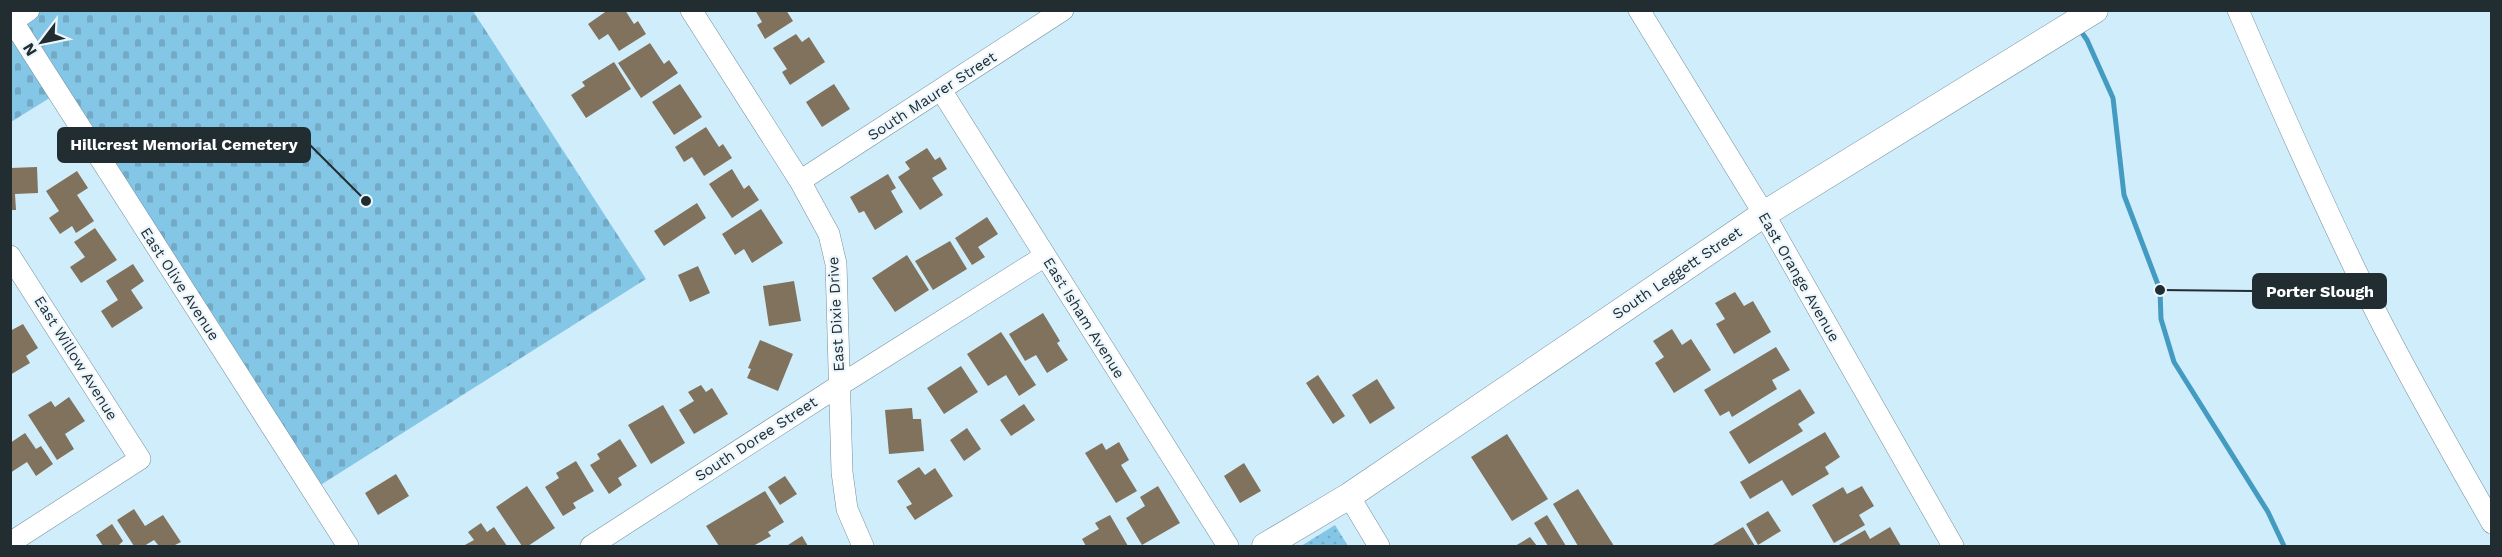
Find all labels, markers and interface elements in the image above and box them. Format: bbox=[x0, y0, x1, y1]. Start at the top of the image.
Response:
north arrow bbox=[12, 12, 72, 72]
text: N bbox=[19, 40, 41, 60]
street label: South Maurer Street bbox=[864, 47, 1000, 144]
callout: Hillcrest Memorial Cemetery bbox=[58, 128, 310, 162]
text: Hillcrest Memorial Cemetery bbox=[70, 135, 299, 154]
street label: East Orange Avenue bbox=[1755, 209, 1843, 345]
street label: South Leggett Street bbox=[1609, 223, 1746, 323]
street label: East Olive Avenue bbox=[137, 224, 223, 344]
street label: East Isham Avenue bbox=[1039, 254, 1129, 382]
street label: East Dixie Drive bbox=[824, 256, 848, 372]
callout: Porter Slough bbox=[2253, 274, 2386, 308]
text: Porter Slough bbox=[2266, 282, 2374, 301]
street label: East Willow Avenue bbox=[30, 293, 122, 423]
street label: South Doree Street bbox=[692, 392, 821, 485]

